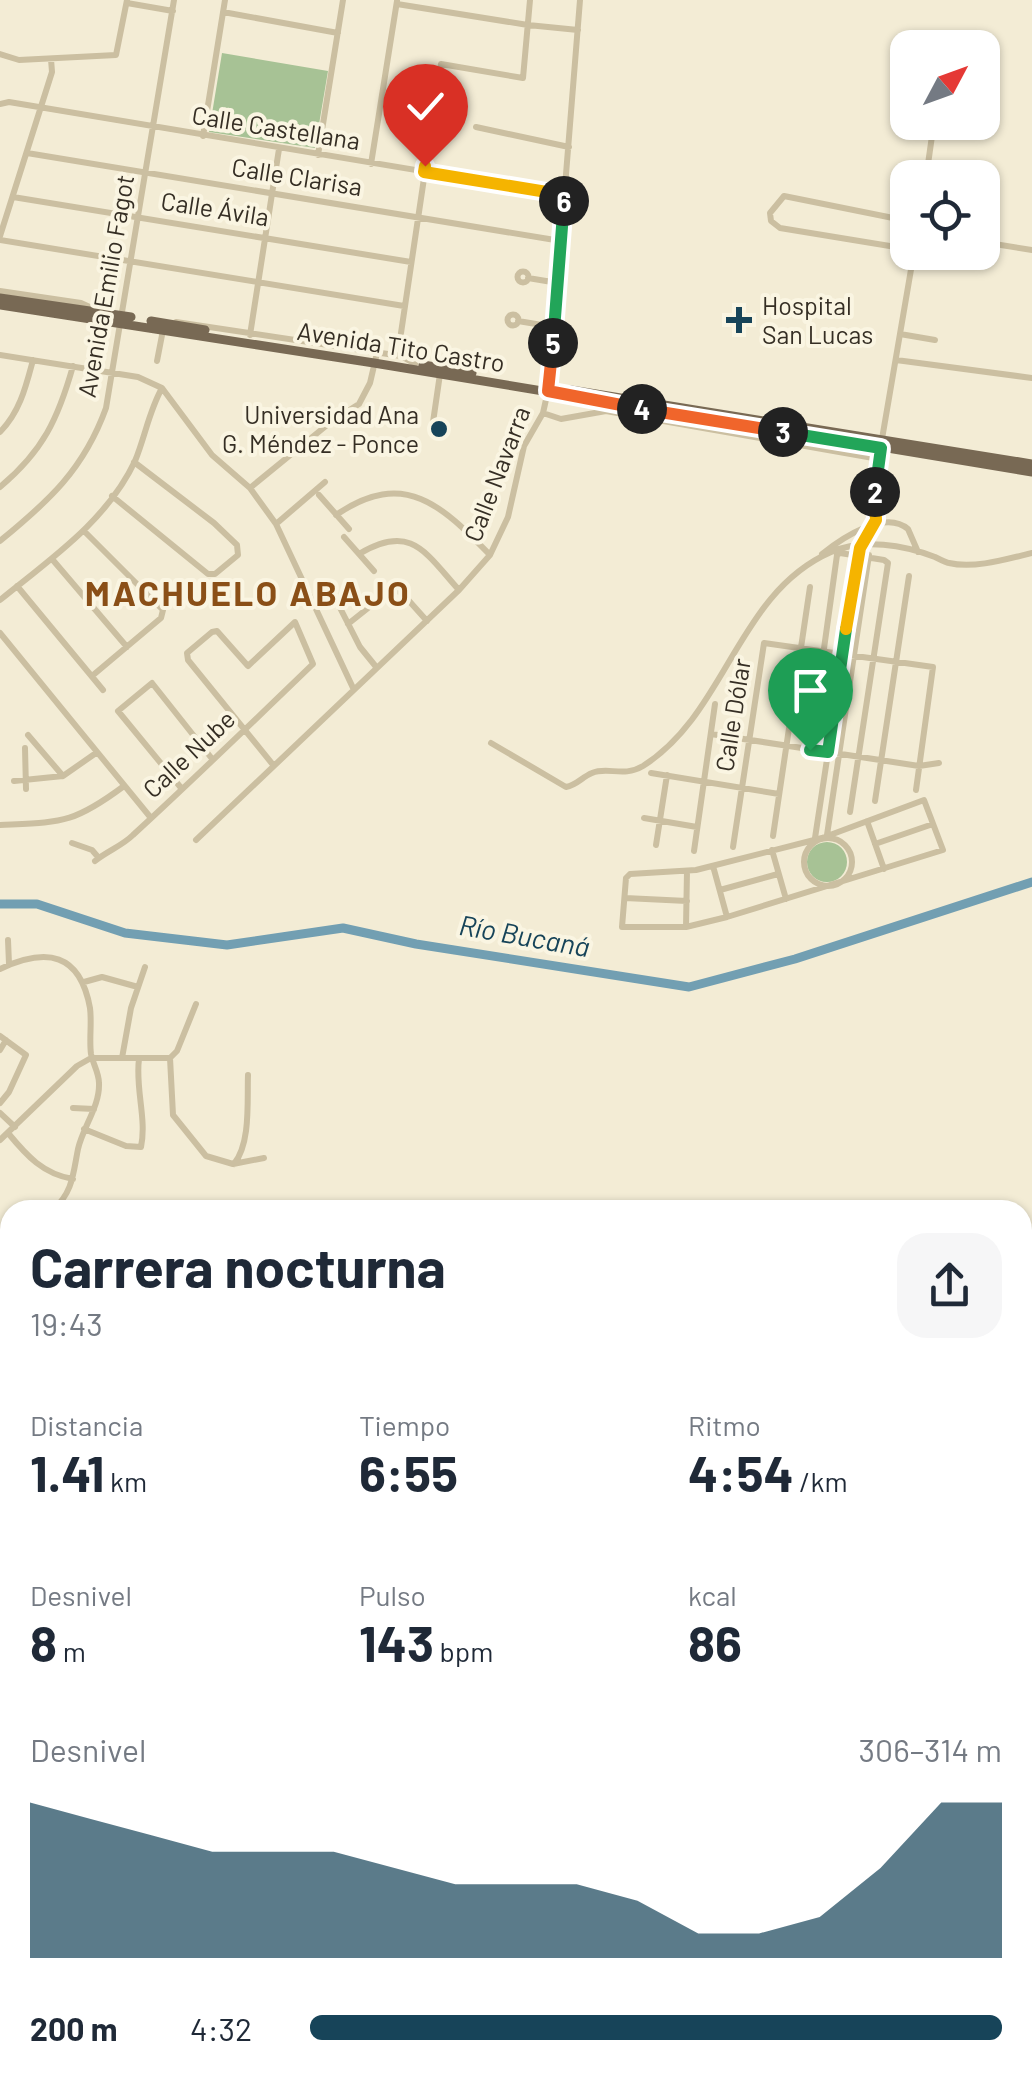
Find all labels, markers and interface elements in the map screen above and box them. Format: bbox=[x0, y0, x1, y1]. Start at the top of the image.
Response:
north arrow bbox=[890, 30, 1000, 140]
map controls bbox=[890, 30, 1000, 270]
pin bbox=[383, 64, 468, 167]
icon: check bbox=[398, 79, 453, 134]
street label: Calle Castellana bbox=[190, 99, 362, 155]
street label: Calle Clarisa bbox=[230, 151, 364, 201]
button: locate bbox=[890, 160, 1000, 270]
street label: Avenida Emilio Fagot bbox=[71, 172, 139, 400]
pin: 6 bbox=[539, 176, 589, 226]
text: 6 bbox=[556, 184, 572, 218]
street label: Calle Ávila bbox=[159, 185, 271, 231]
place label: Hospital San Lucas bbox=[762, 290, 873, 349]
marker: Hospital San Lucas bbox=[726, 307, 752, 333]
street label: Avenida Tito Castro bbox=[295, 315, 507, 377]
pin: 5 bbox=[528, 318, 578, 368]
text: 5 bbox=[545, 326, 561, 360]
pin: 4 bbox=[617, 384, 667, 434]
text: 4 bbox=[634, 392, 650, 426]
place label: Universidad Ana G. Méndez - Ponce bbox=[222, 399, 419, 458]
street label: Calle Navarra bbox=[457, 402, 536, 546]
pin: 3 bbox=[758, 407, 808, 457]
text: 3 bbox=[775, 415, 791, 449]
marker: Universidad Ana G. Méndez - Ponce bbox=[428, 418, 450, 440]
pin: 2 bbox=[850, 467, 900, 517]
text: 2 bbox=[867, 475, 883, 509]
district label: MACHUELO ABAJO bbox=[85, 571, 411, 613]
pin bbox=[768, 648, 853, 751]
street label: Calle Dólar bbox=[708, 656, 756, 774]
icon: arrive bbox=[783, 663, 838, 718]
street label: Calle Nube bbox=[136, 703, 240, 803]
water label: Río Bucaná bbox=[457, 907, 592, 963]
text: Carrera nocturna bbox=[30, 1233, 446, 1299]
button: share bbox=[897, 1233, 1002, 1338]
text: 19:43 bbox=[30, 1304, 103, 1342]
text: Distancia bbox=[30, 1408, 143, 1442]
text: Tiempo bbox=[359, 1408, 450, 1442]
text: Ritmo bbox=[688, 1408, 761, 1442]
text: 1.41 bbox=[30, 1442, 104, 1502]
text: 6:55 bbox=[359, 1442, 458, 1502]
text: 4:54 bbox=[688, 1442, 794, 1502]
text: km bbox=[104, 1464, 147, 1498]
text: /km bbox=[794, 1464, 848, 1498]
text: Desnivel bbox=[30, 1578, 132, 1612]
text: Pulso bbox=[359, 1578, 426, 1612]
text: kcal bbox=[688, 1578, 737, 1612]
text: 8 bbox=[30, 1612, 57, 1672]
text: 143 bbox=[359, 1612, 434, 1672]
text: 86 bbox=[688, 1612, 742, 1672]
text: m bbox=[57, 1634, 86, 1668]
text: bpm bbox=[434, 1634, 493, 1668]
text: Desnivel bbox=[30, 1730, 146, 1768]
text: 306–314 m bbox=[859, 1730, 1002, 1768]
text: 200 m bbox=[30, 2009, 118, 2047]
text: 4:32 bbox=[190, 2009, 252, 2047]

